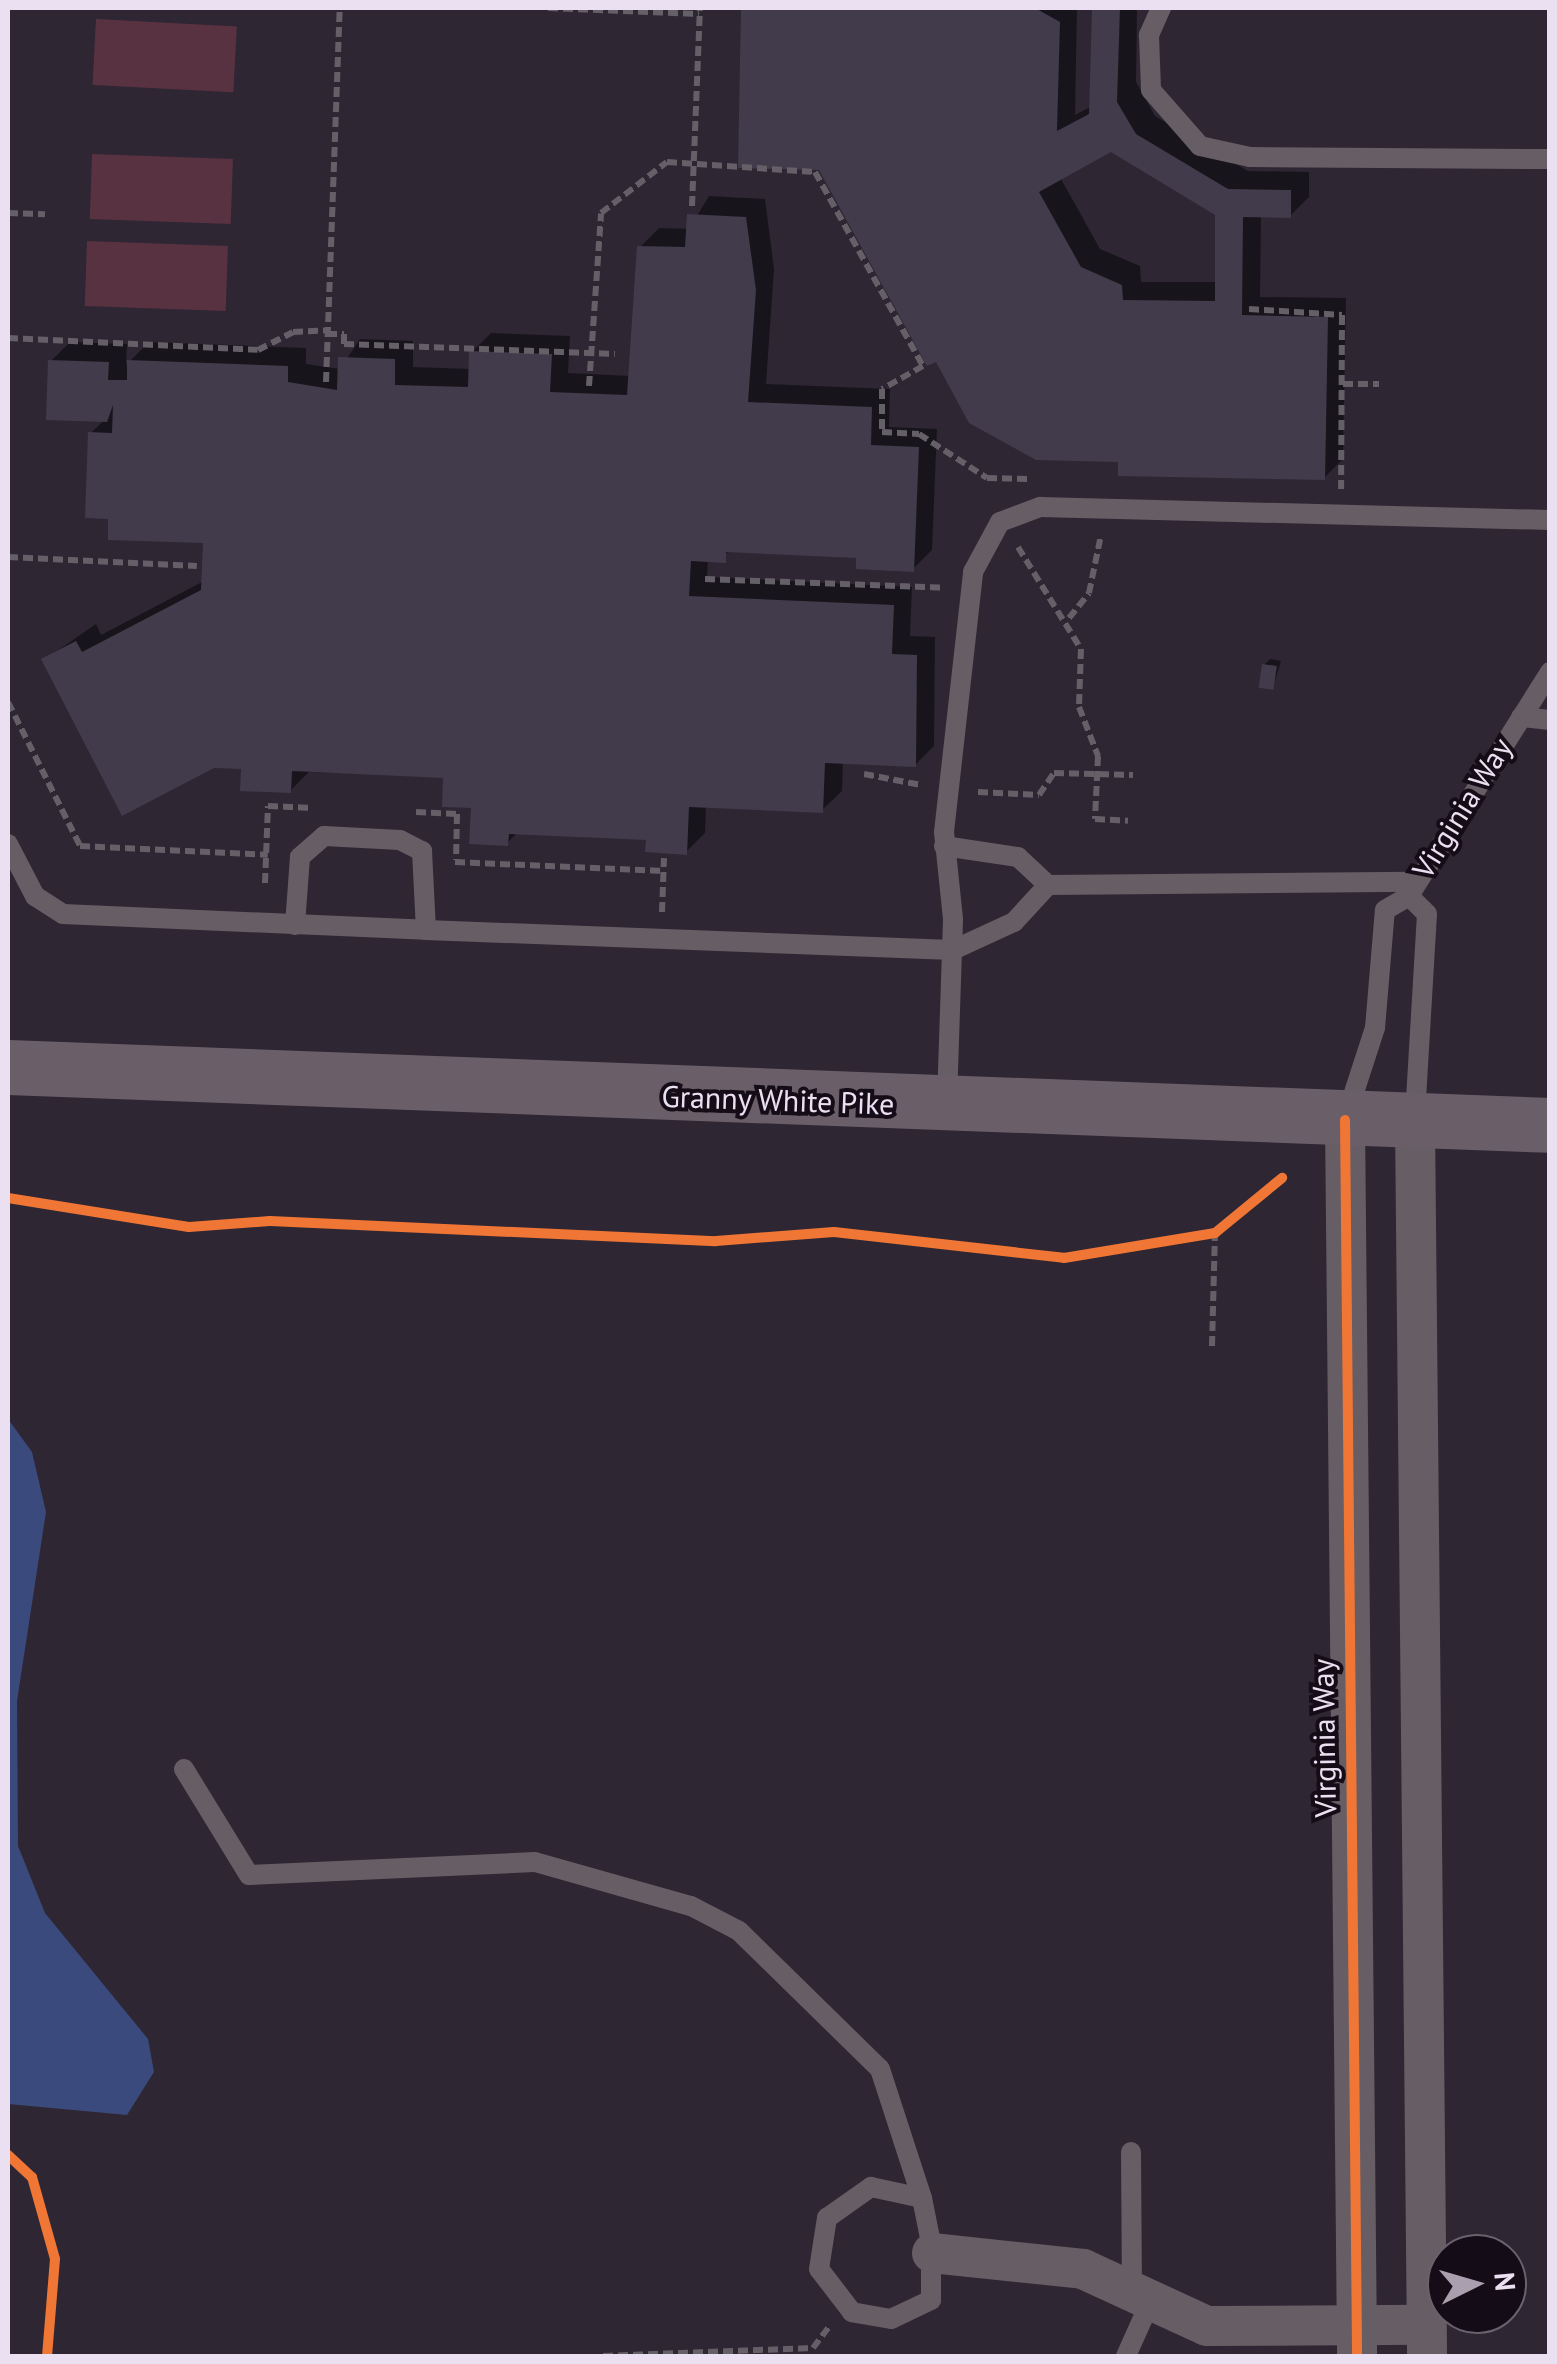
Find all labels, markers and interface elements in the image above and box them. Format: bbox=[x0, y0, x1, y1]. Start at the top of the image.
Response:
street label: Virginia Way bbox=[1405, 731, 1519, 885]
street label: Granny White Pike bbox=[660, 1078, 896, 1122]
street label: Virginia Way bbox=[1305, 1658, 1343, 1818]
north arrow bbox=[1427, 2234, 1527, 2334]
text: N bbox=[1486, 2271, 1525, 2292]

